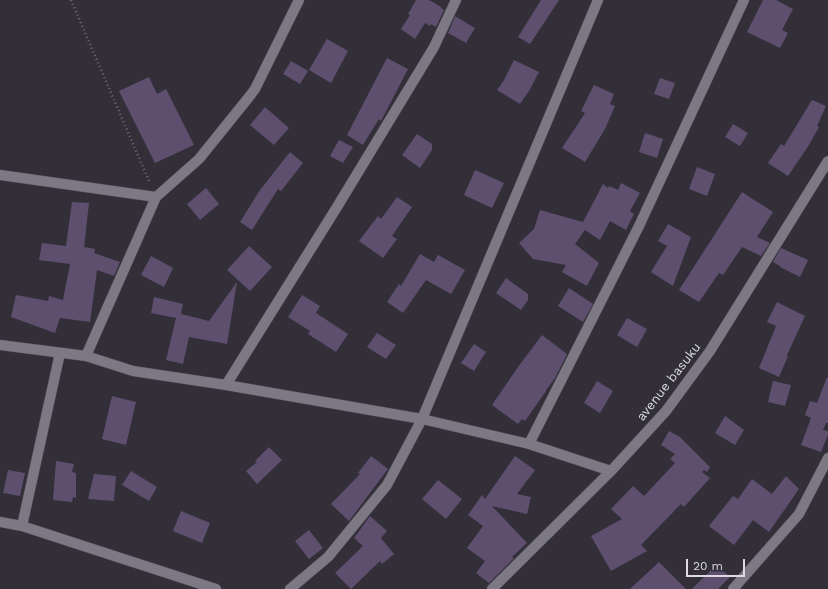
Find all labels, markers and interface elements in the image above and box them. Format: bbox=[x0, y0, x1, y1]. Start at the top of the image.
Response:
street label: avenue basuku bbox=[634, 340, 704, 424]
scale bar bbox=[688, 551, 747, 577]
text: 20 m bbox=[693, 559, 723, 573]

